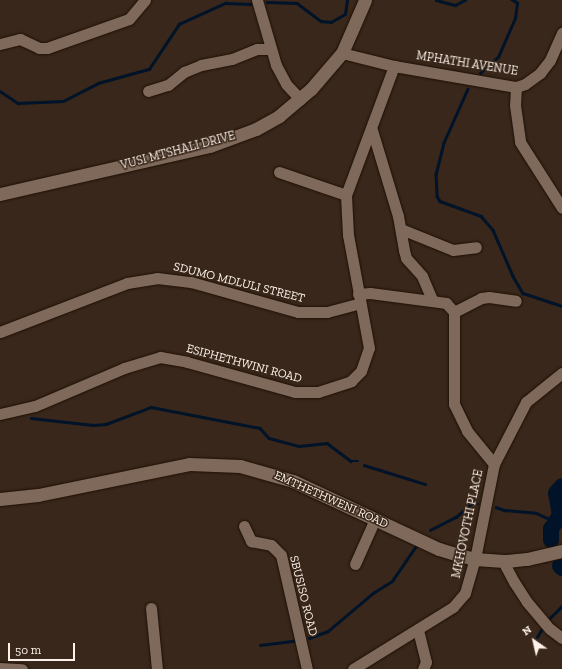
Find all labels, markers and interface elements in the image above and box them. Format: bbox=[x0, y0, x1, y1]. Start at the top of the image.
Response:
street label: MPHATHI AVENUE bbox=[415, 49, 519, 79]
street label: VUSI MTSHALI DRIVE bbox=[119, 129, 237, 173]
street label: SDUMO MDLULI STREET bbox=[172, 260, 306, 306]
street label: ESIPHETHWINI ROAD bbox=[185, 342, 303, 386]
street label: EMTHETHWENI ROAD bbox=[272, 468, 390, 532]
street label: MKHOVOTHI PLACE bbox=[449, 468, 487, 580]
street label: SBUSISO ROAD bbox=[286, 554, 320, 638]
north arrow bbox=[514, 621, 554, 661]
text: N bbox=[520, 623, 534, 638]
scale bar bbox=[10, 635, 77, 661]
text: 50 m bbox=[15, 643, 41, 657]

